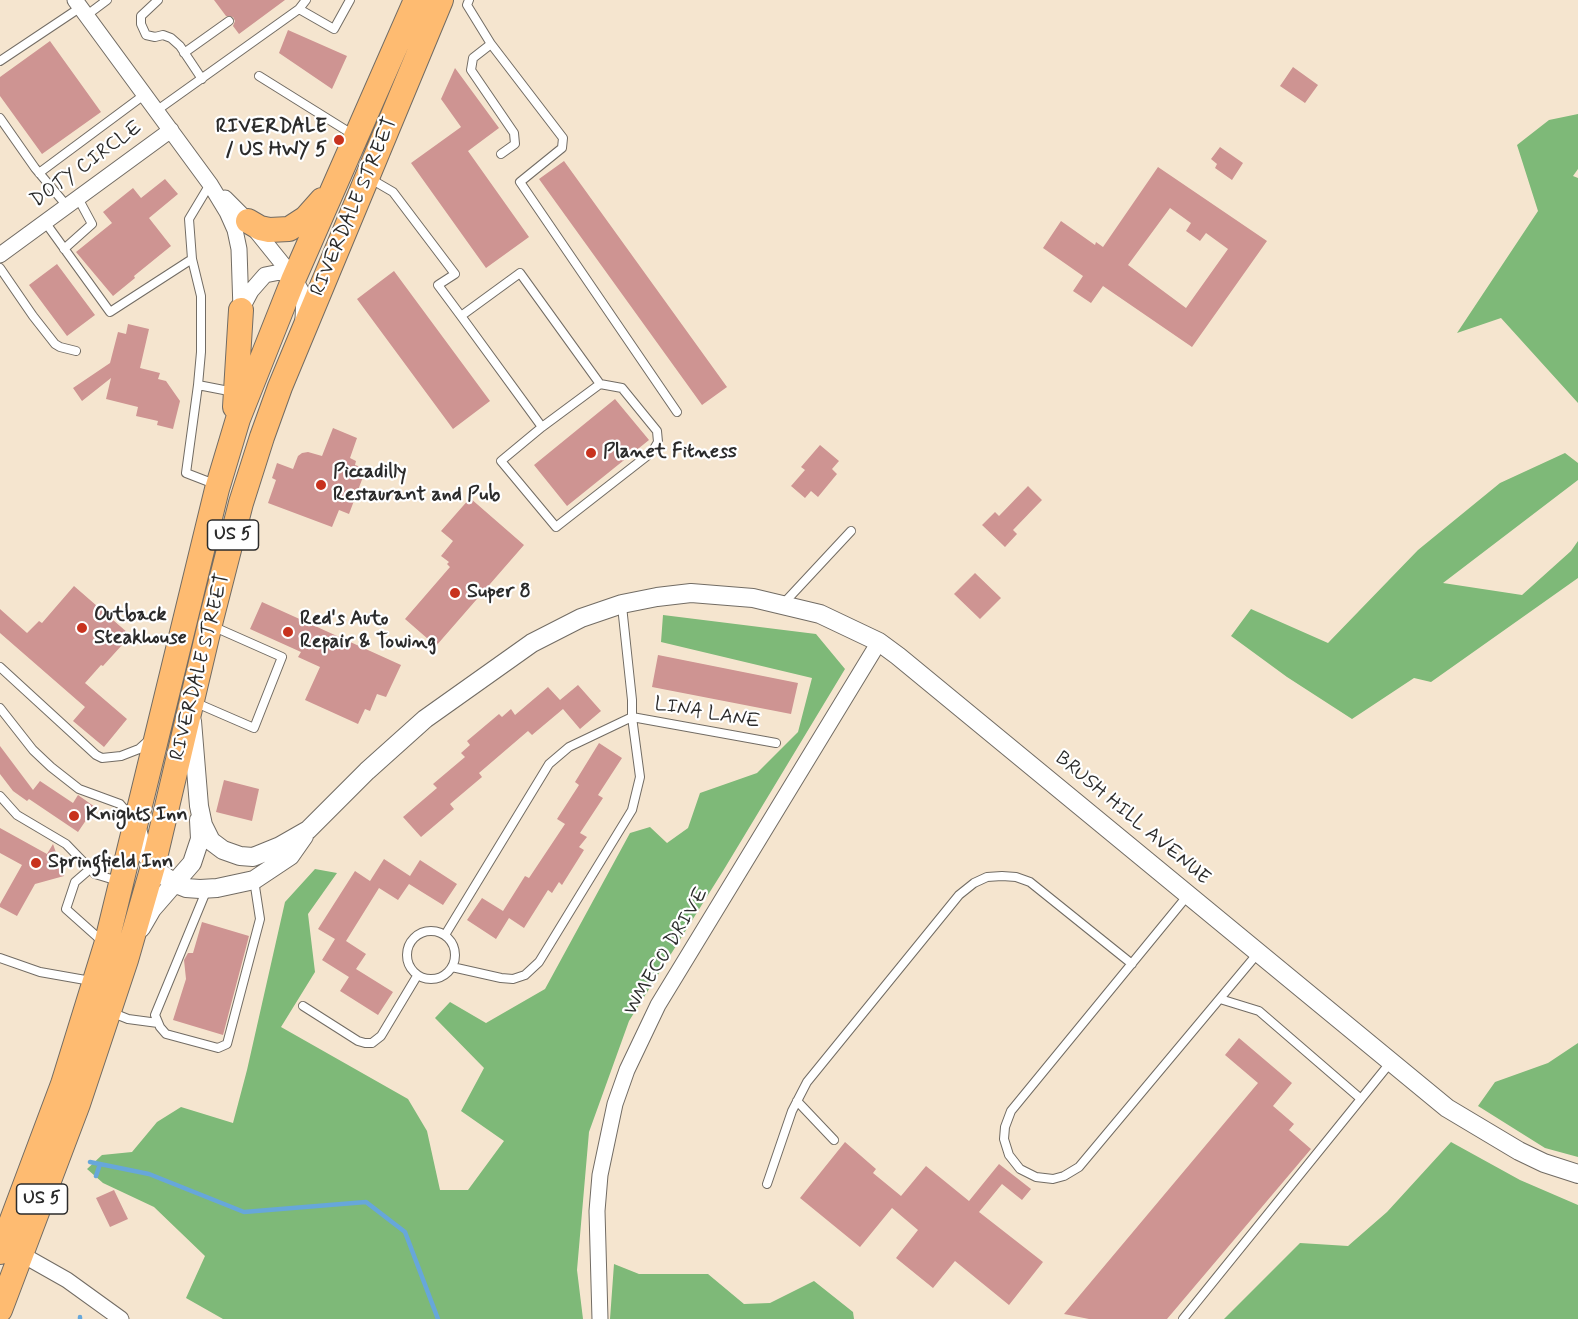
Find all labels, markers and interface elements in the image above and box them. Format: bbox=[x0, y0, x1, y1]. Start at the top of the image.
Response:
street label: RIVERDALE STREET bbox=[306, 114, 404, 300]
place label: RIVERDALE / US HWY 5 bbox=[216, 116, 327, 163]
street label: DOTY CIRCLE bbox=[27, 117, 147, 213]
marker: RIVERDALE / US HWY 5 bbox=[332, 133, 346, 147]
place label: Planet Fitness bbox=[603, 441, 737, 465]
marker: Planet Fitness bbox=[584, 446, 598, 460]
place label: Piccadilly Restaurant and Pub bbox=[333, 461, 500, 508]
marker: Piccadilly Restaurant and Pub bbox=[314, 478, 328, 492]
road number: US 5 bbox=[208, 520, 258, 550]
street label: RIVERDALE STREET bbox=[166, 571, 236, 763]
place label: Super 8 bbox=[467, 581, 531, 605]
marker: Super 8 bbox=[448, 586, 462, 600]
place label: Outback Steakhouse bbox=[94, 604, 187, 651]
place label: Red's Auto Repair & Towing bbox=[300, 608, 436, 655]
marker: Outback Steakhouse bbox=[75, 621, 89, 635]
marker: Red's Auto Repair & Towing bbox=[281, 625, 295, 639]
street label: LINA LANE bbox=[652, 693, 762, 735]
street label: BRUSH HILL AVENUE bbox=[1050, 747, 1214, 891]
place label: Knights Inn bbox=[86, 804, 188, 828]
marker: Knights Inn bbox=[67, 809, 81, 823]
place label: Springfield Inn bbox=[48, 851, 173, 875]
marker: Springfield Inn bbox=[29, 856, 43, 870]
street label: WMECO DRIVE bbox=[619, 884, 715, 1020]
road number: US 5 bbox=[16, 1184, 68, 1214]

